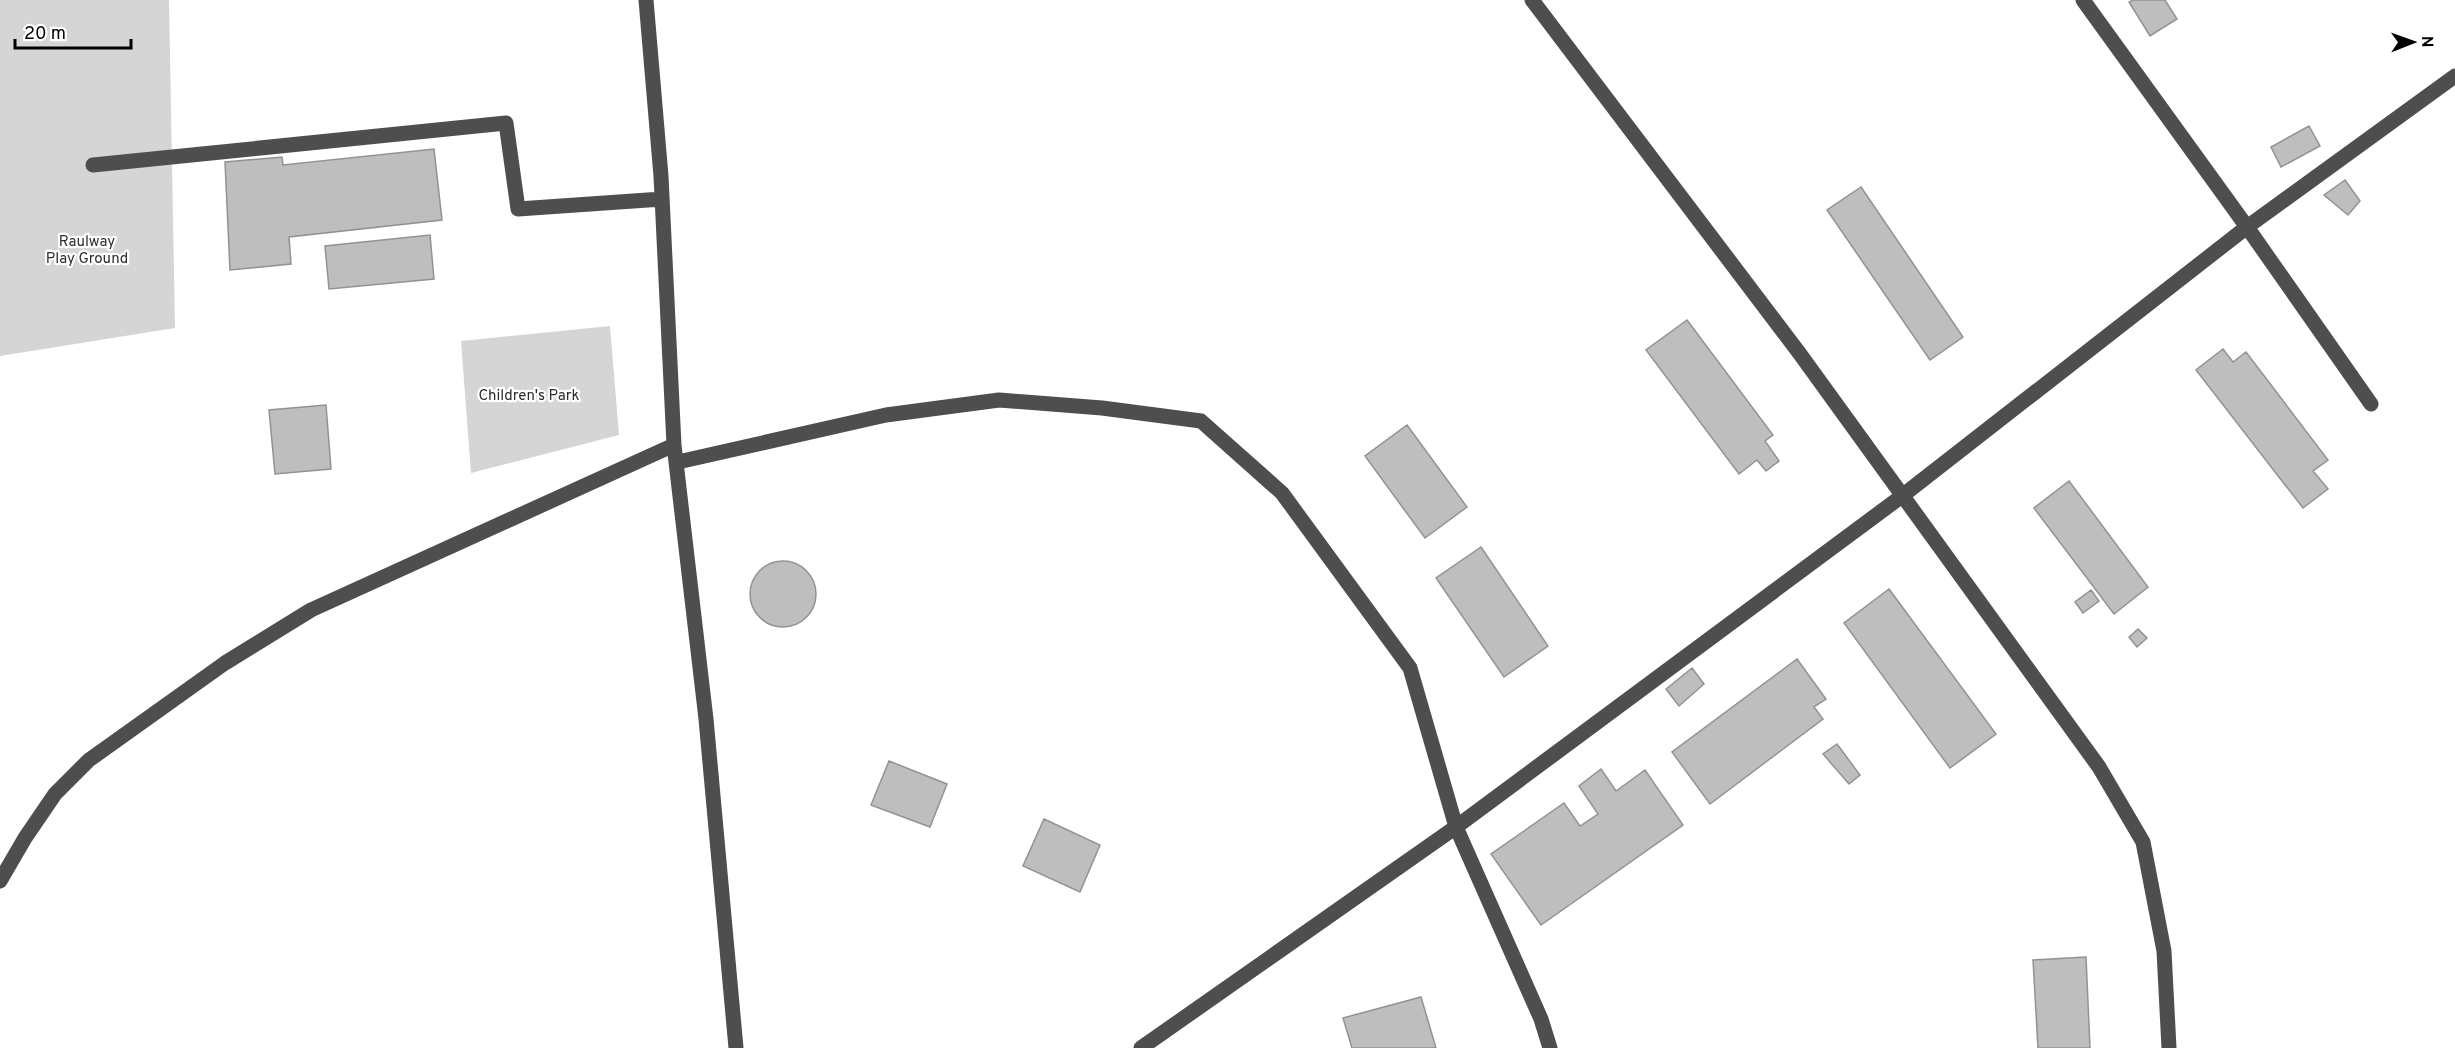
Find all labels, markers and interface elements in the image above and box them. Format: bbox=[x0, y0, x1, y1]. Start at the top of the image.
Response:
scale bar bbox=[15, 12, 130, 50]
north arrow bbox=[2383, 12, 2443, 72]
text: 20 m bbox=[24, 23, 66, 46]
text: N bbox=[2416, 36, 2436, 48]
park label: Raulway Play Ground bbox=[46, 233, 128, 269]
park label: Children's Park bbox=[478, 387, 580, 406]

